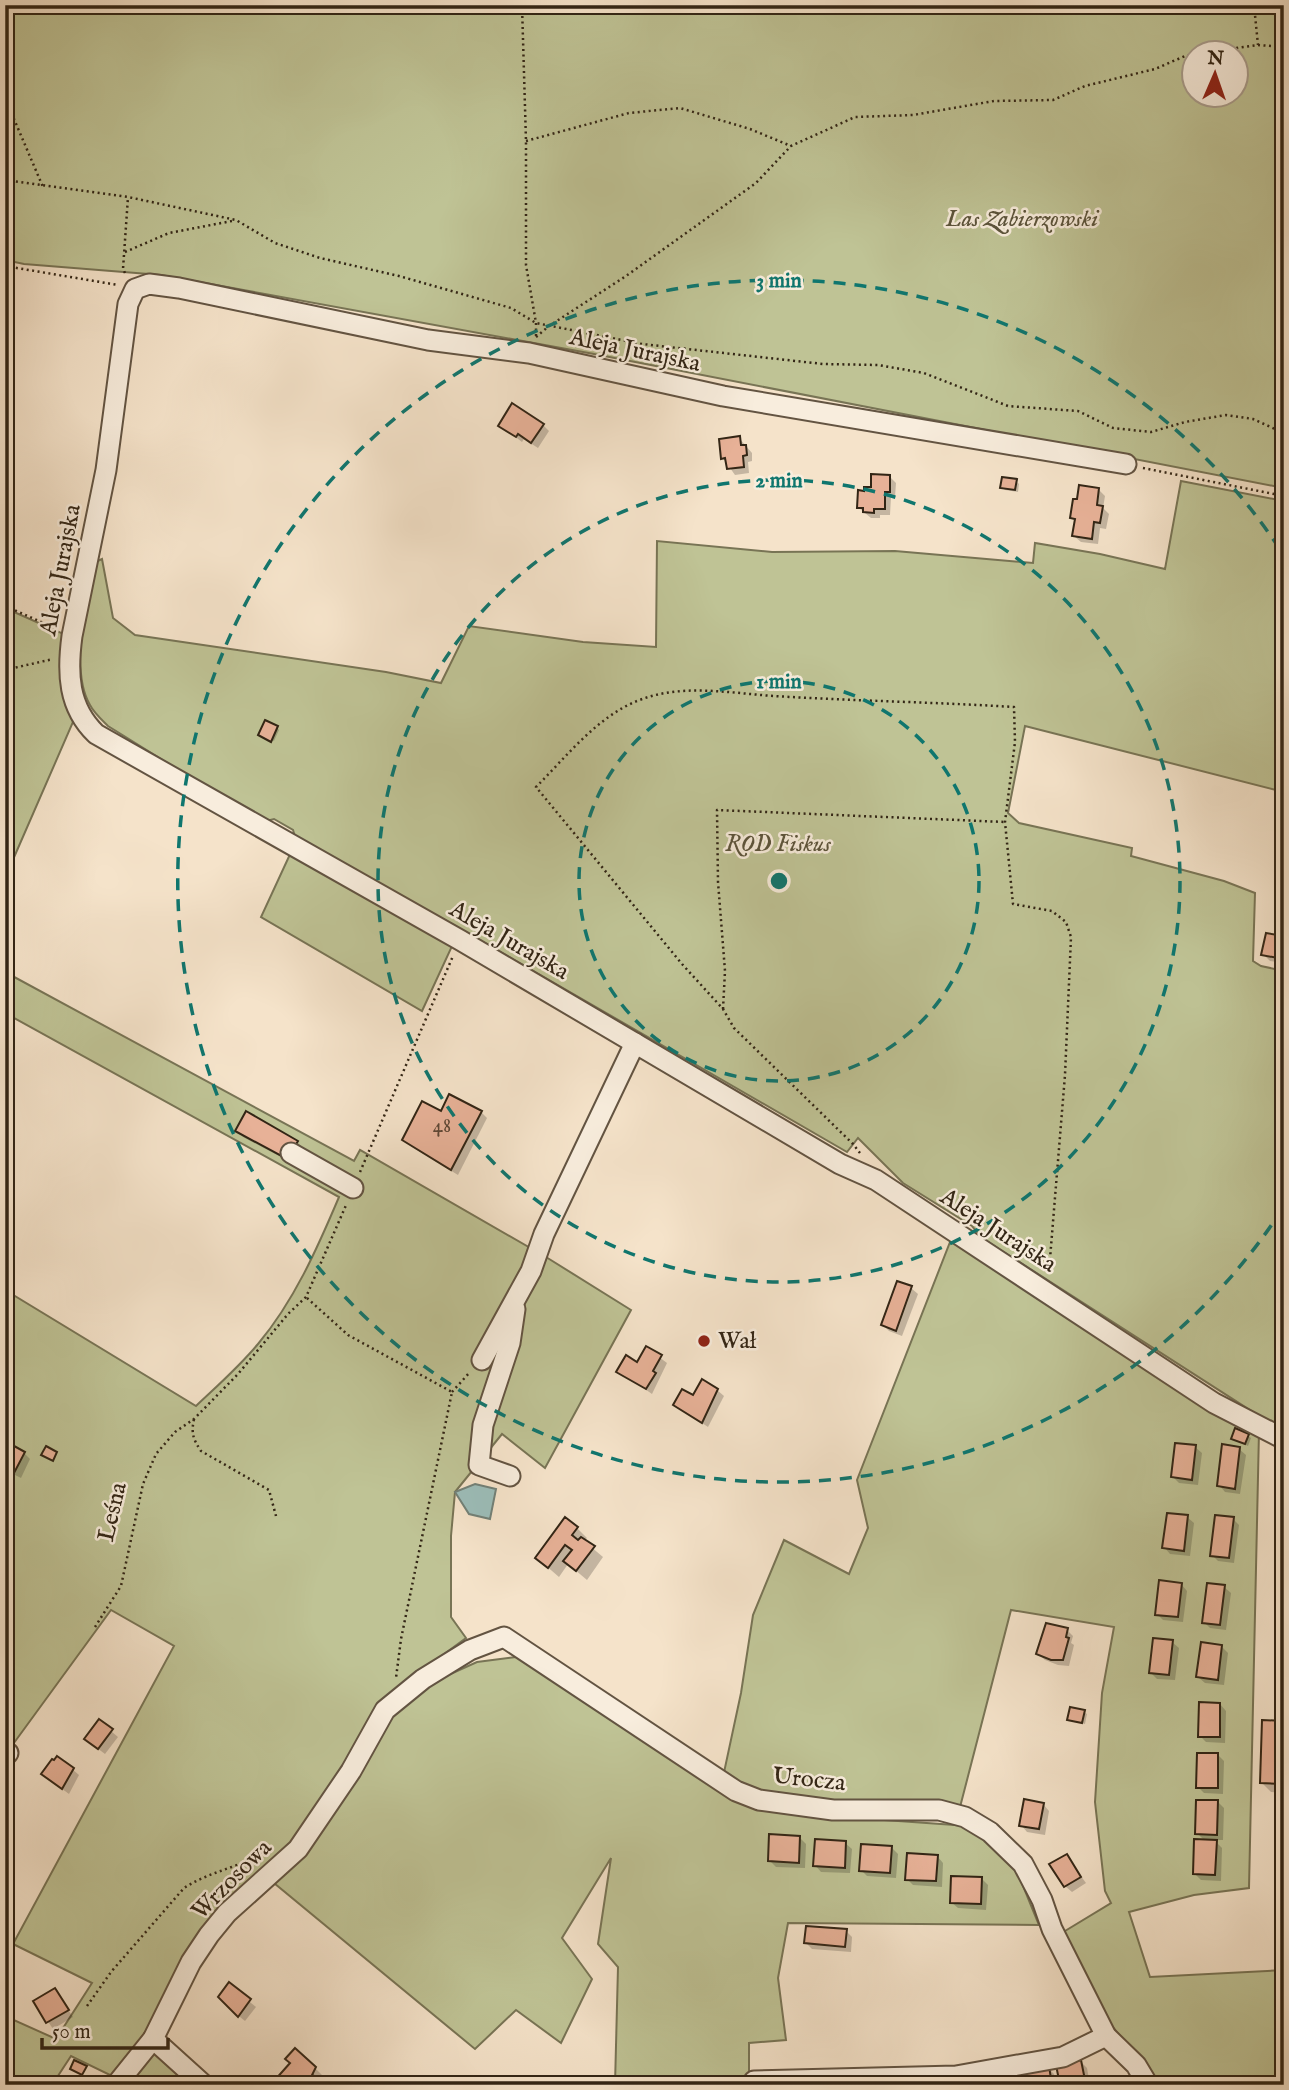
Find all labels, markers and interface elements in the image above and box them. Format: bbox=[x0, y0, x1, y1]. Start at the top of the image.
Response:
north arrow bbox=[1180, 38, 1250, 108]
text: N bbox=[1206, 47, 1225, 71]
park label: Las Zabierzowski bbox=[945, 204, 1100, 235]
text: 3 min bbox=[756, 268, 802, 295]
street label: Aleja Jurajska bbox=[566, 322, 704, 380]
text: 2 min bbox=[755, 468, 803, 495]
street label: Aleja Jurajska bbox=[33, 501, 89, 639]
text: 1 min bbox=[756, 669, 802, 696]
park label: ROD Fiskus bbox=[725, 829, 832, 860]
centre of rings bbox=[767, 869, 791, 893]
street label: Aleja Jurajska bbox=[443, 894, 575, 988]
house number: 48 bbox=[433, 1113, 451, 1140]
street label: Aleja Jurajska bbox=[933, 1181, 1063, 1281]
place label: Wał bbox=[718, 1326, 757, 1357]
marker: Wał bbox=[696, 1333, 712, 1349]
street label: Leśna bbox=[91, 1479, 135, 1545]
street label: Urocza bbox=[771, 1761, 848, 1799]
street label: Wrzosowa bbox=[185, 1833, 279, 1927]
scale bar bbox=[42, 2006, 168, 2050]
text: 50 m bbox=[52, 2019, 91, 2046]

